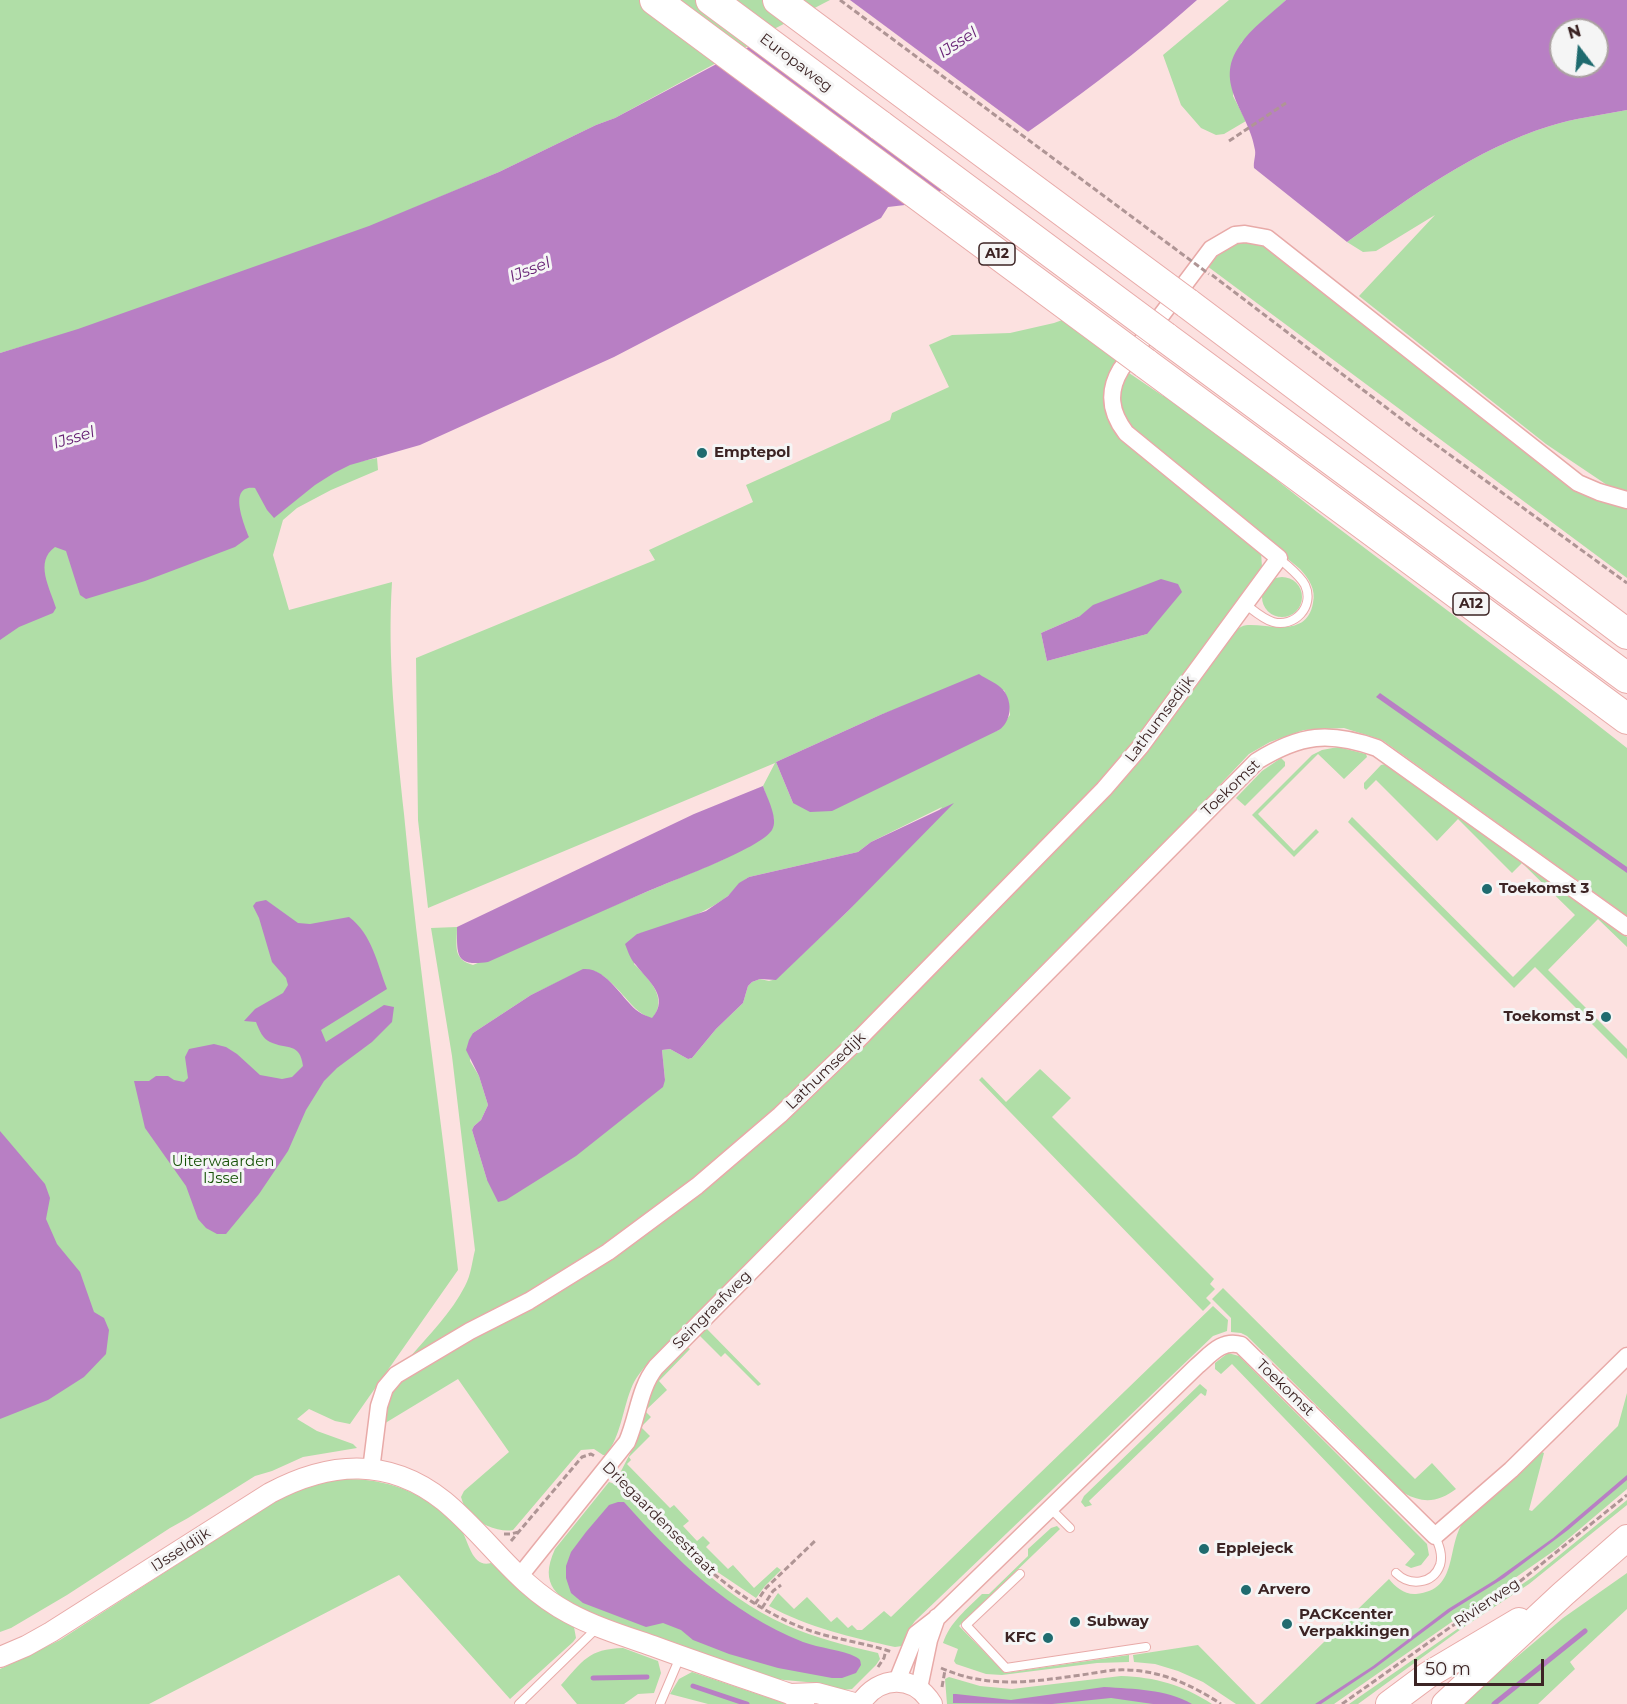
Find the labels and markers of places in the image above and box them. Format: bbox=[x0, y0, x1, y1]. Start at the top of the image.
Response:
place label: Emptepol bbox=[714, 444, 791, 462]
marker: Emptepol bbox=[695, 446, 709, 460]
place label: Toekomst 3 bbox=[1499, 880, 1589, 898]
marker: Toekomst 3 bbox=[1480, 882, 1494, 896]
place label: Toekomst 5 bbox=[1504, 1008, 1594, 1026]
marker: Toekomst 5 bbox=[1599, 1010, 1613, 1024]
place label: Epplejeck bbox=[1216, 1540, 1293, 1558]
marker: Epplejeck bbox=[1197, 1542, 1211, 1556]
place label: Arvero bbox=[1258, 1581, 1311, 1599]
marker: Arvero bbox=[1239, 1583, 1253, 1597]
place label: PACKcenter Verpakkingen bbox=[1299, 1606, 1410, 1641]
place label: Subway bbox=[1087, 1613, 1149, 1631]
marker: Subway bbox=[1068, 1615, 1082, 1629]
marker: PACKcenter Verpakkingen bbox=[1280, 1617, 1294, 1631]
place label: KFC bbox=[1005, 1629, 1036, 1647]
marker: KFC bbox=[1041, 1631, 1055, 1645]

